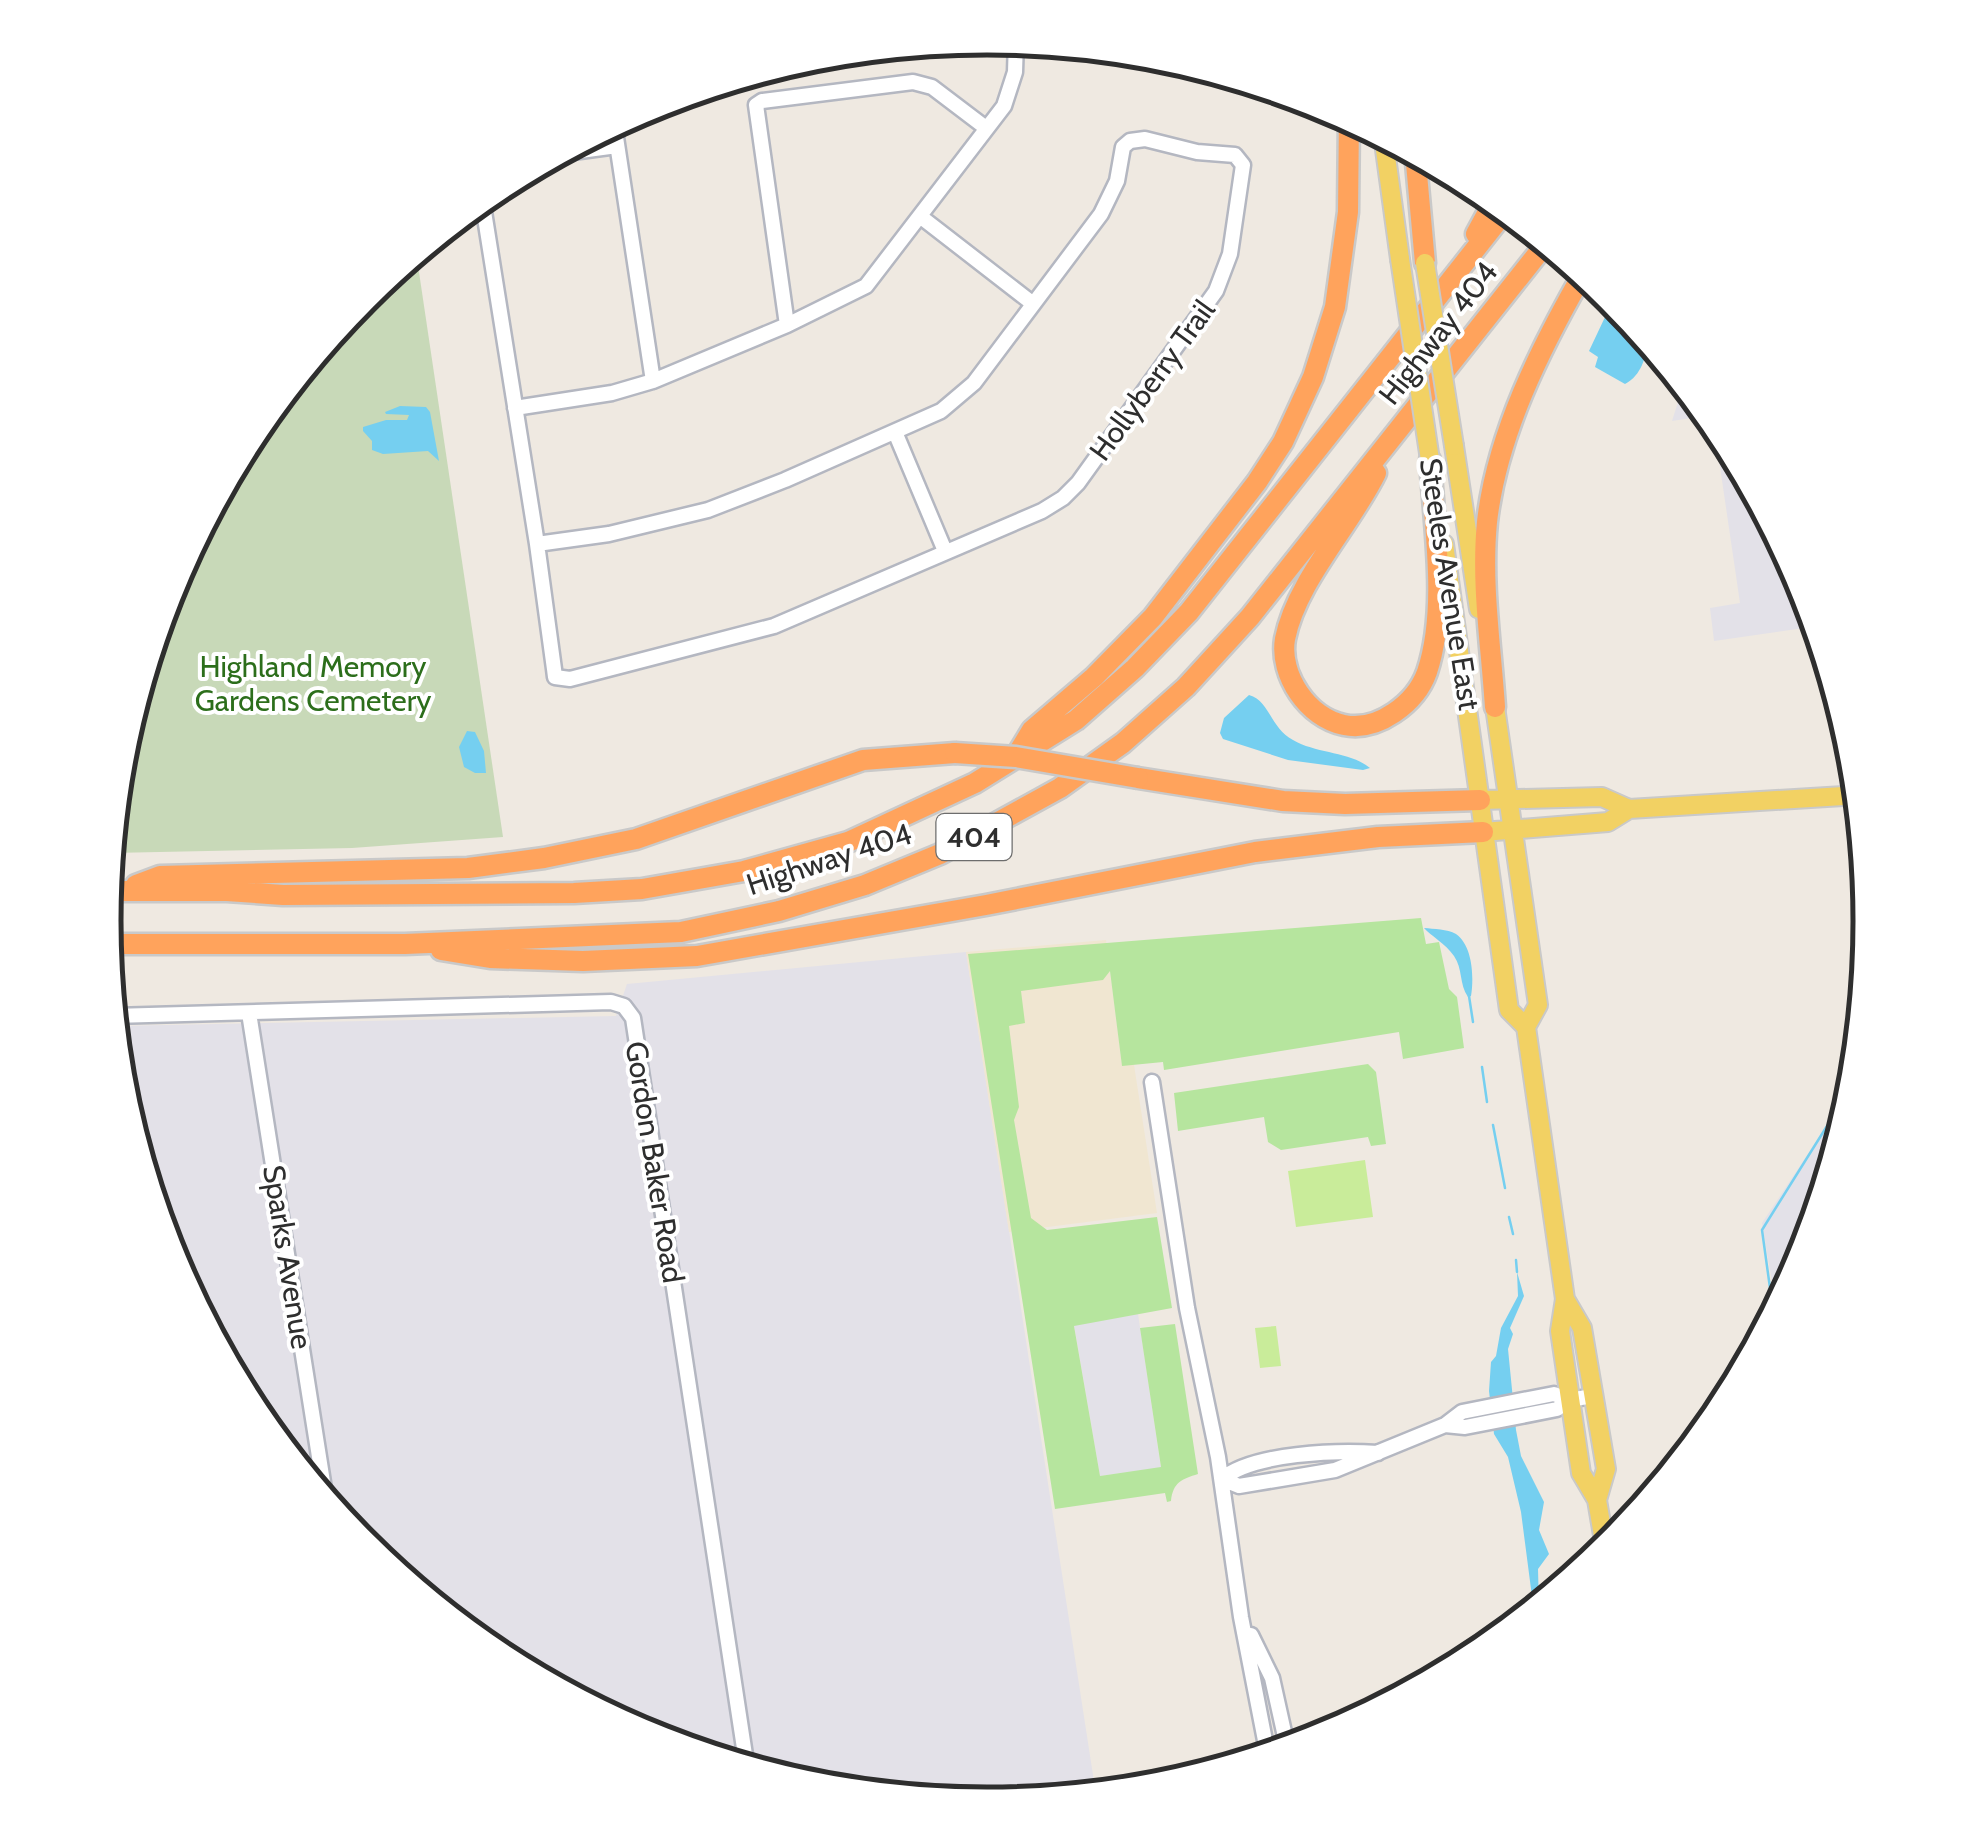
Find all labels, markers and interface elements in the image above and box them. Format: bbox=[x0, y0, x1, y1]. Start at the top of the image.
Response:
street label: Highway 404 bbox=[1371, 254, 1505, 412]
street label: Hollyberry Trail bbox=[1081, 292, 1223, 468]
street label: Steeles Avenue East bbox=[1412, 455, 1488, 713]
park label: Highland Memory Gardens Cemetery bbox=[195, 648, 431, 719]
road number: 404 bbox=[936, 814, 1012, 860]
street label: Highway 404 bbox=[742, 815, 916, 903]
street label: Gordon Baker Road bbox=[618, 1039, 692, 1285]
street label: Sparks Avenue bbox=[255, 1162, 321, 1352]

